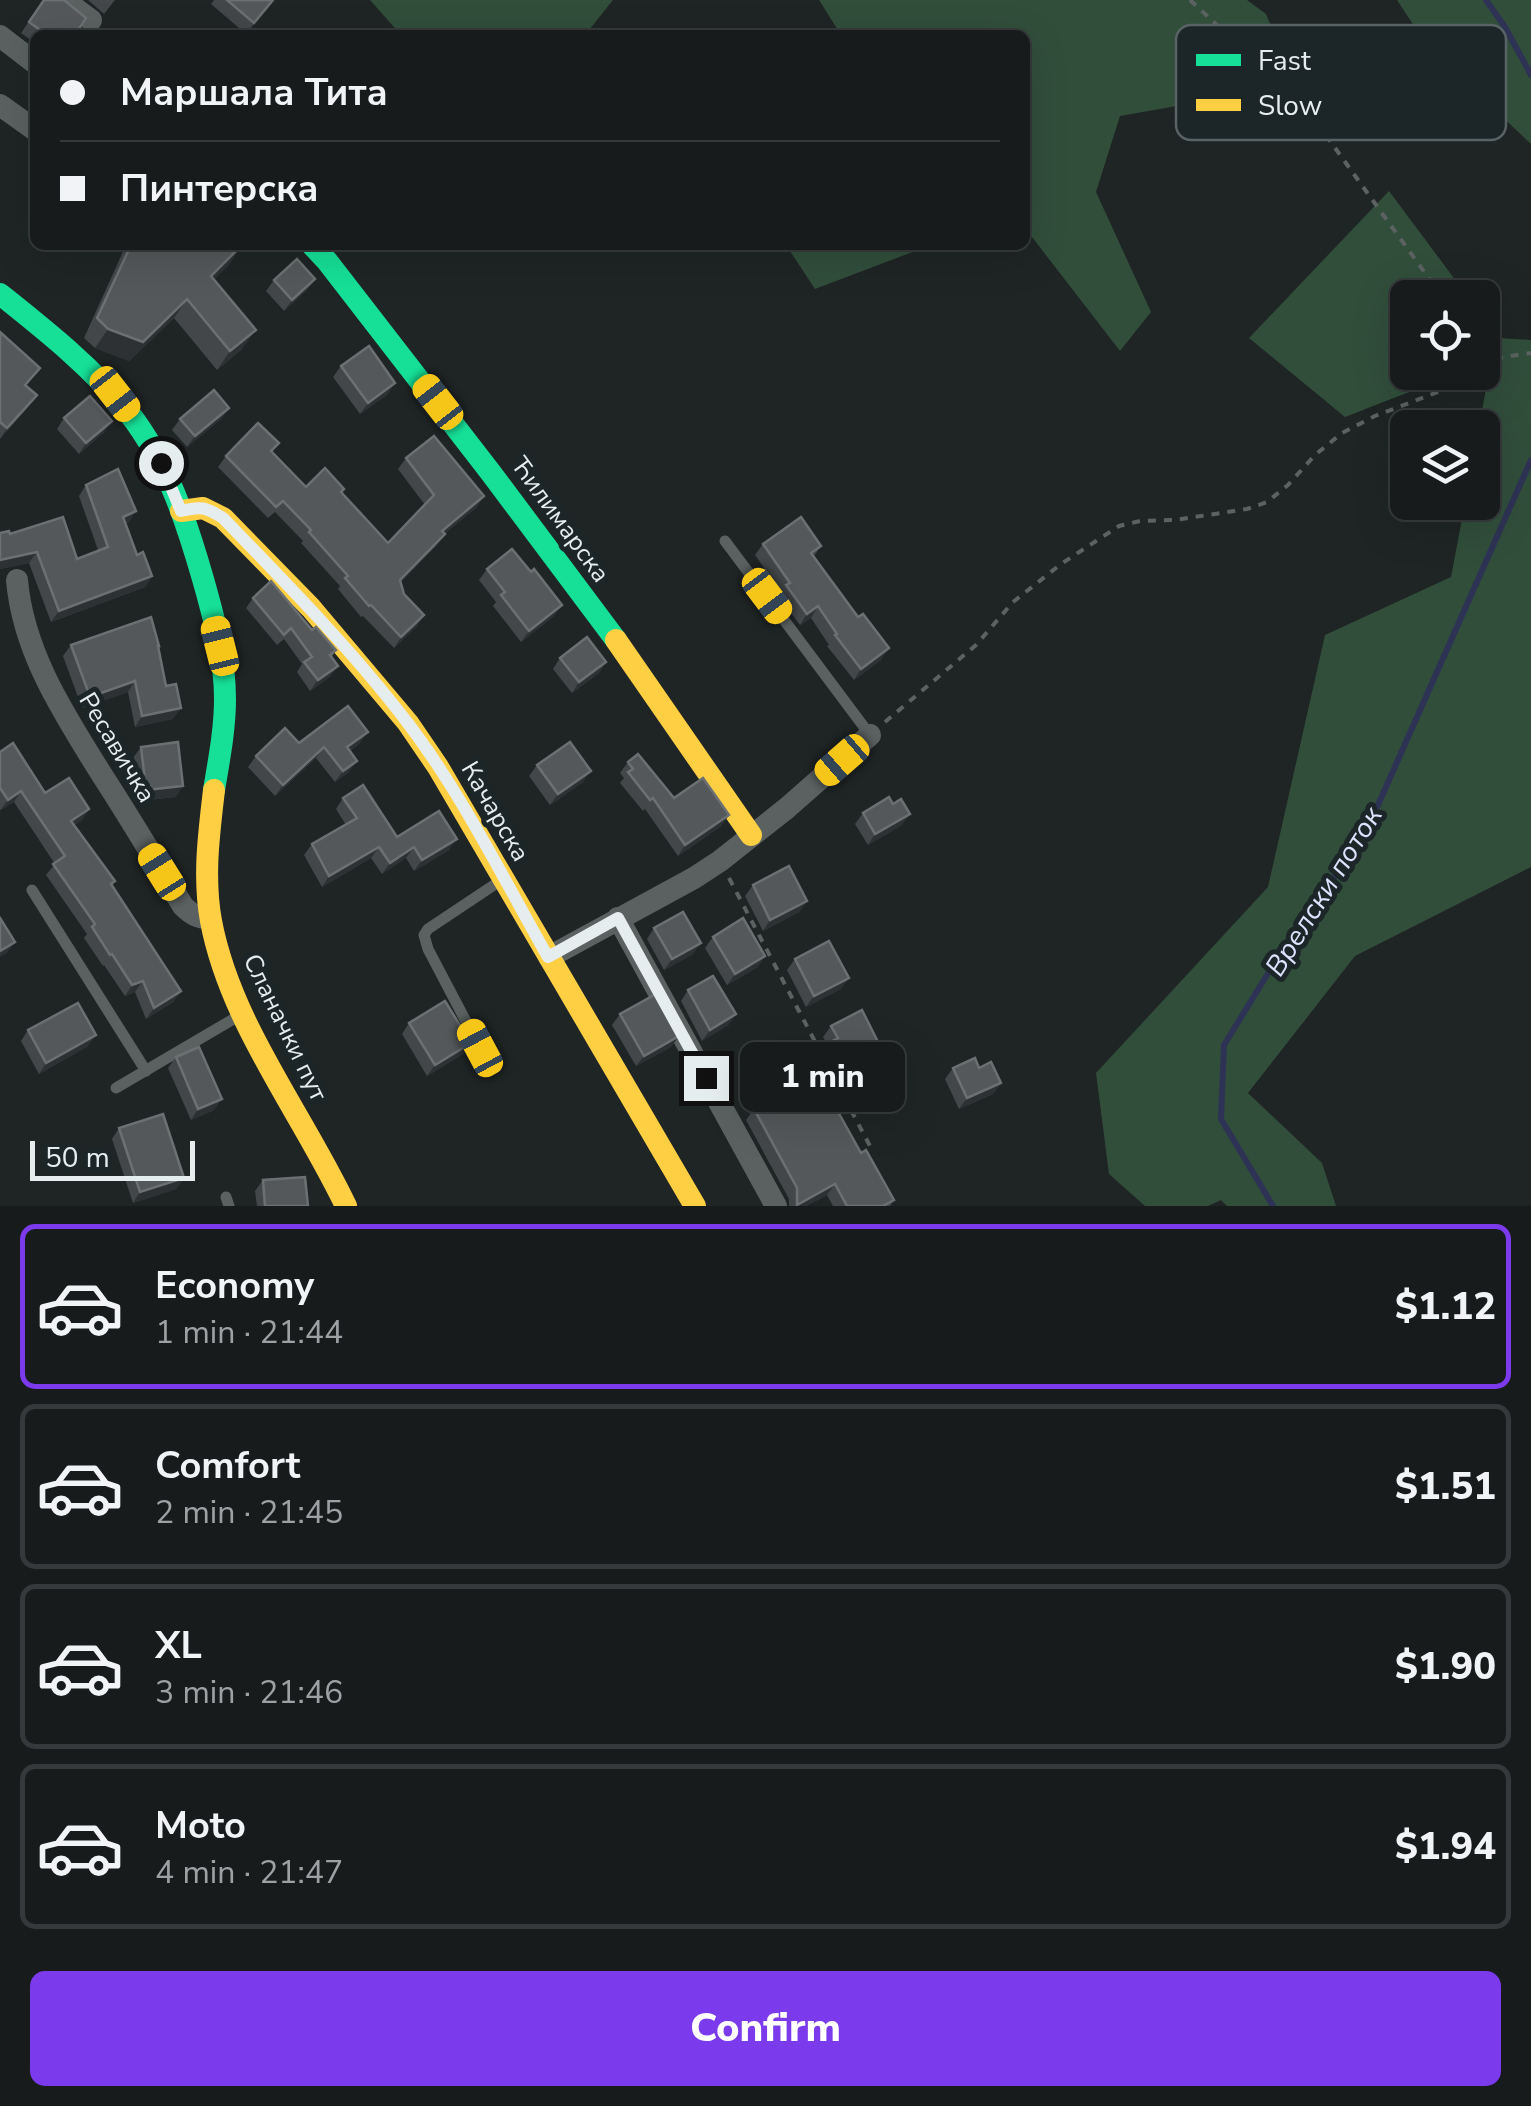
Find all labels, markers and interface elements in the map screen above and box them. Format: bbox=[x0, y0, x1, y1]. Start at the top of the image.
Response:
legend bbox=[1176, 25, 1506, 140]
text: Fast bbox=[1258, 42, 1311, 80]
text: Маршала Тита bbox=[120, 67, 388, 118]
text: Slow bbox=[1258, 87, 1322, 125]
text: Пинтерска bbox=[120, 163, 318, 214]
map controls bbox=[1390, 280, 1500, 520]
button: locate bbox=[1390, 280, 1500, 390]
car bbox=[85, 361, 145, 427]
car bbox=[408, 369, 468, 435]
button: layers bbox=[1390, 410, 1500, 520]
route start bbox=[139, 441, 184, 486]
street label: Ћилимарска bbox=[503, 450, 617, 589]
car bbox=[737, 563, 797, 629]
car bbox=[198, 613, 242, 679]
street label: Ресавичка bbox=[71, 686, 163, 809]
car bbox=[810, 729, 874, 791]
street label: Качарска bbox=[453, 755, 537, 868]
water label: Врелски поток bbox=[1256, 798, 1392, 984]
car bbox=[133, 839, 191, 905]
street label: Сланачки пут bbox=[235, 948, 335, 1107]
car bbox=[453, 1014, 507, 1082]
callout: 1 min bbox=[741, 1043, 906, 1113]
text: 1 min bbox=[780, 1055, 865, 1098]
route end bbox=[684, 1056, 729, 1101]
scale bar bbox=[30, 1136, 195, 1180]
text: 50 m bbox=[45, 1139, 110, 1177]
text: Economy bbox=[155, 1260, 314, 1311]
icon: car bbox=[35, 1262, 125, 1352]
text: $1.12 bbox=[1395, 1281, 1496, 1332]
text: 1 min · 21:44 bbox=[155, 1311, 343, 1354]
text: Comfort bbox=[155, 1440, 300, 1491]
icon: car bbox=[35, 1442, 125, 1532]
text: $1.51 bbox=[1395, 1461, 1496, 1512]
text: 2 min · 21:45 bbox=[155, 1491, 343, 1534]
text: XL bbox=[155, 1620, 202, 1671]
icon: car bbox=[35, 1622, 125, 1712]
text: $1.90 bbox=[1395, 1641, 1496, 1692]
text: 3 min · 21:46 bbox=[155, 1671, 343, 1714]
text: Moto bbox=[155, 1800, 246, 1851]
icon: car bbox=[35, 1802, 125, 1892]
text: $1.94 bbox=[1395, 1821, 1496, 1872]
text: 4 min · 21:47 bbox=[155, 1851, 343, 1894]
button: Confirm bbox=[30, 1971, 1501, 2086]

